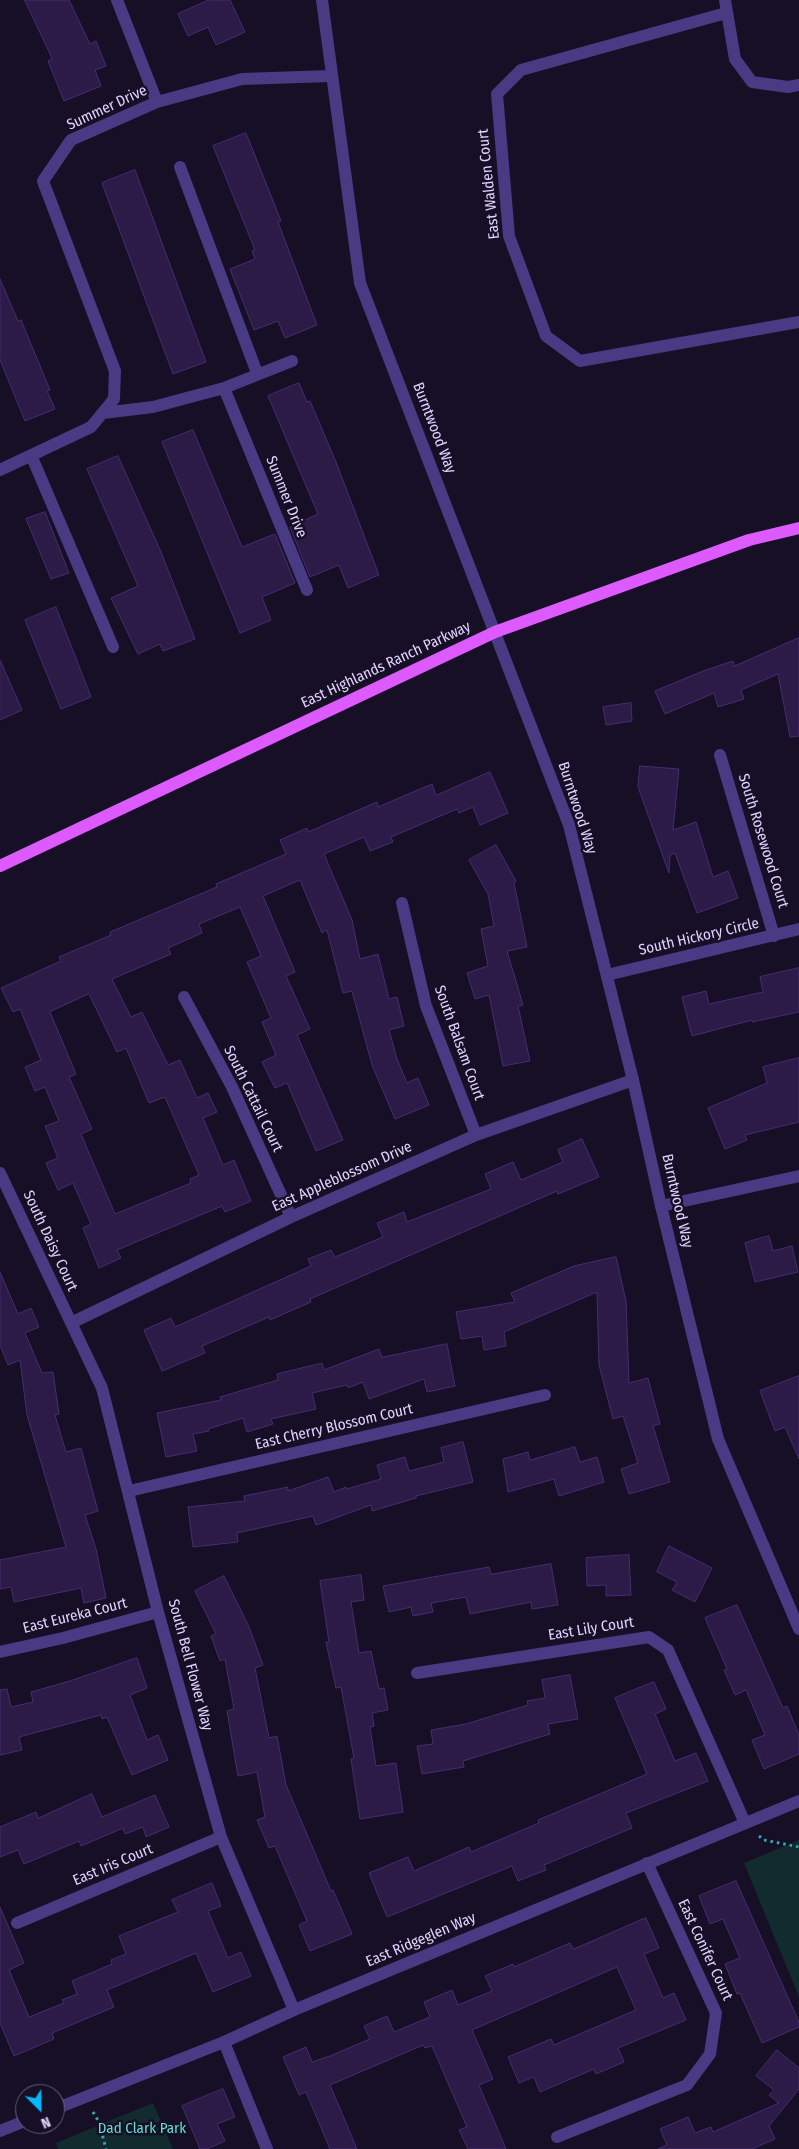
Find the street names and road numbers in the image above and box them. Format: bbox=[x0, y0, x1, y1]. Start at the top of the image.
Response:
street label: Summer Drive bbox=[64, 82, 150, 134]
street label: East Walden Court bbox=[474, 128, 504, 240]
street label: Burntwood Way bbox=[408, 380, 460, 476]
street label: Summer Drive bbox=[261, 454, 311, 540]
street label: East Highlands Ranch Parkway bbox=[298, 618, 474, 712]
street label: Burntwood Way bbox=[554, 760, 600, 856]
street label: South Rosewood Court bbox=[734, 772, 792, 910]
street label: South Hickory Circle bbox=[637, 914, 761, 960]
street label: South Balsam Court bbox=[430, 983, 488, 1103]
street label: South Cattail Court bbox=[220, 1043, 286, 1155]
street label: East Appleblossom Drive bbox=[269, 1138, 415, 1216]
street label: Burntwood Way bbox=[657, 1152, 697, 1250]
street label: South Daisy Court bbox=[19, 1188, 81, 1294]
street label: East Cherry Blossom Court bbox=[253, 1400, 415, 1454]
street label: East Eureka Court bbox=[21, 1594, 129, 1638]
street label: South Bell Flower Way bbox=[164, 1597, 216, 1733]
street label: East Lily Court bbox=[547, 1613, 635, 1645]
street label: East Iris Court bbox=[70, 1840, 156, 1890]
street label: East Conifer Court bbox=[674, 1897, 736, 2003]
street label: East Ridgeglen Way bbox=[363, 1909, 479, 1971]

